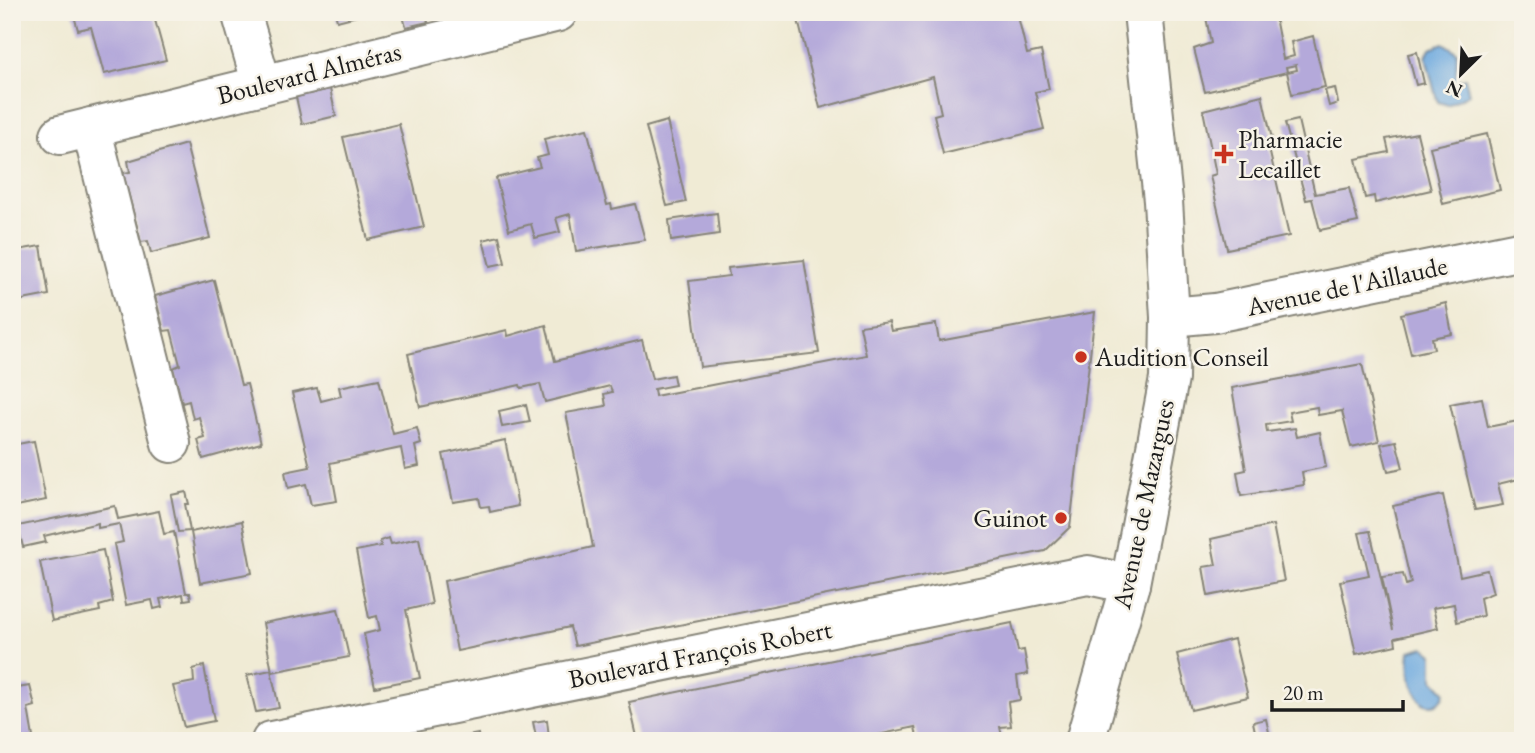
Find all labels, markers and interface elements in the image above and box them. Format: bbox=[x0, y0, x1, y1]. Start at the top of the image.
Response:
street label: Boulevard Alméras bbox=[213, 34, 405, 112]
north arrow bbox=[1426, 38, 1496, 108]
text: N bbox=[1442, 74, 1466, 104]
place label: Pharmacie Lecaillet bbox=[1238, 122, 1343, 186]
marker: Pharmacie Lecaillet bbox=[1216, 146, 1232, 162]
street label: Avenue de l'Aillaude bbox=[1243, 248, 1450, 324]
place label: Audition Conseil bbox=[1094, 340, 1269, 374]
marker: Audition Conseil bbox=[1073, 349, 1089, 365]
street label: Avenue de Mazargues bbox=[1104, 396, 1182, 613]
place label: Guinot bbox=[973, 501, 1047, 535]
marker: Guinot bbox=[1053, 510, 1069, 526]
street label: Boulevard François Robert bbox=[566, 612, 834, 696]
scale bar bbox=[1272, 669, 1404, 713]
text: 20 m bbox=[1283, 679, 1324, 706]

